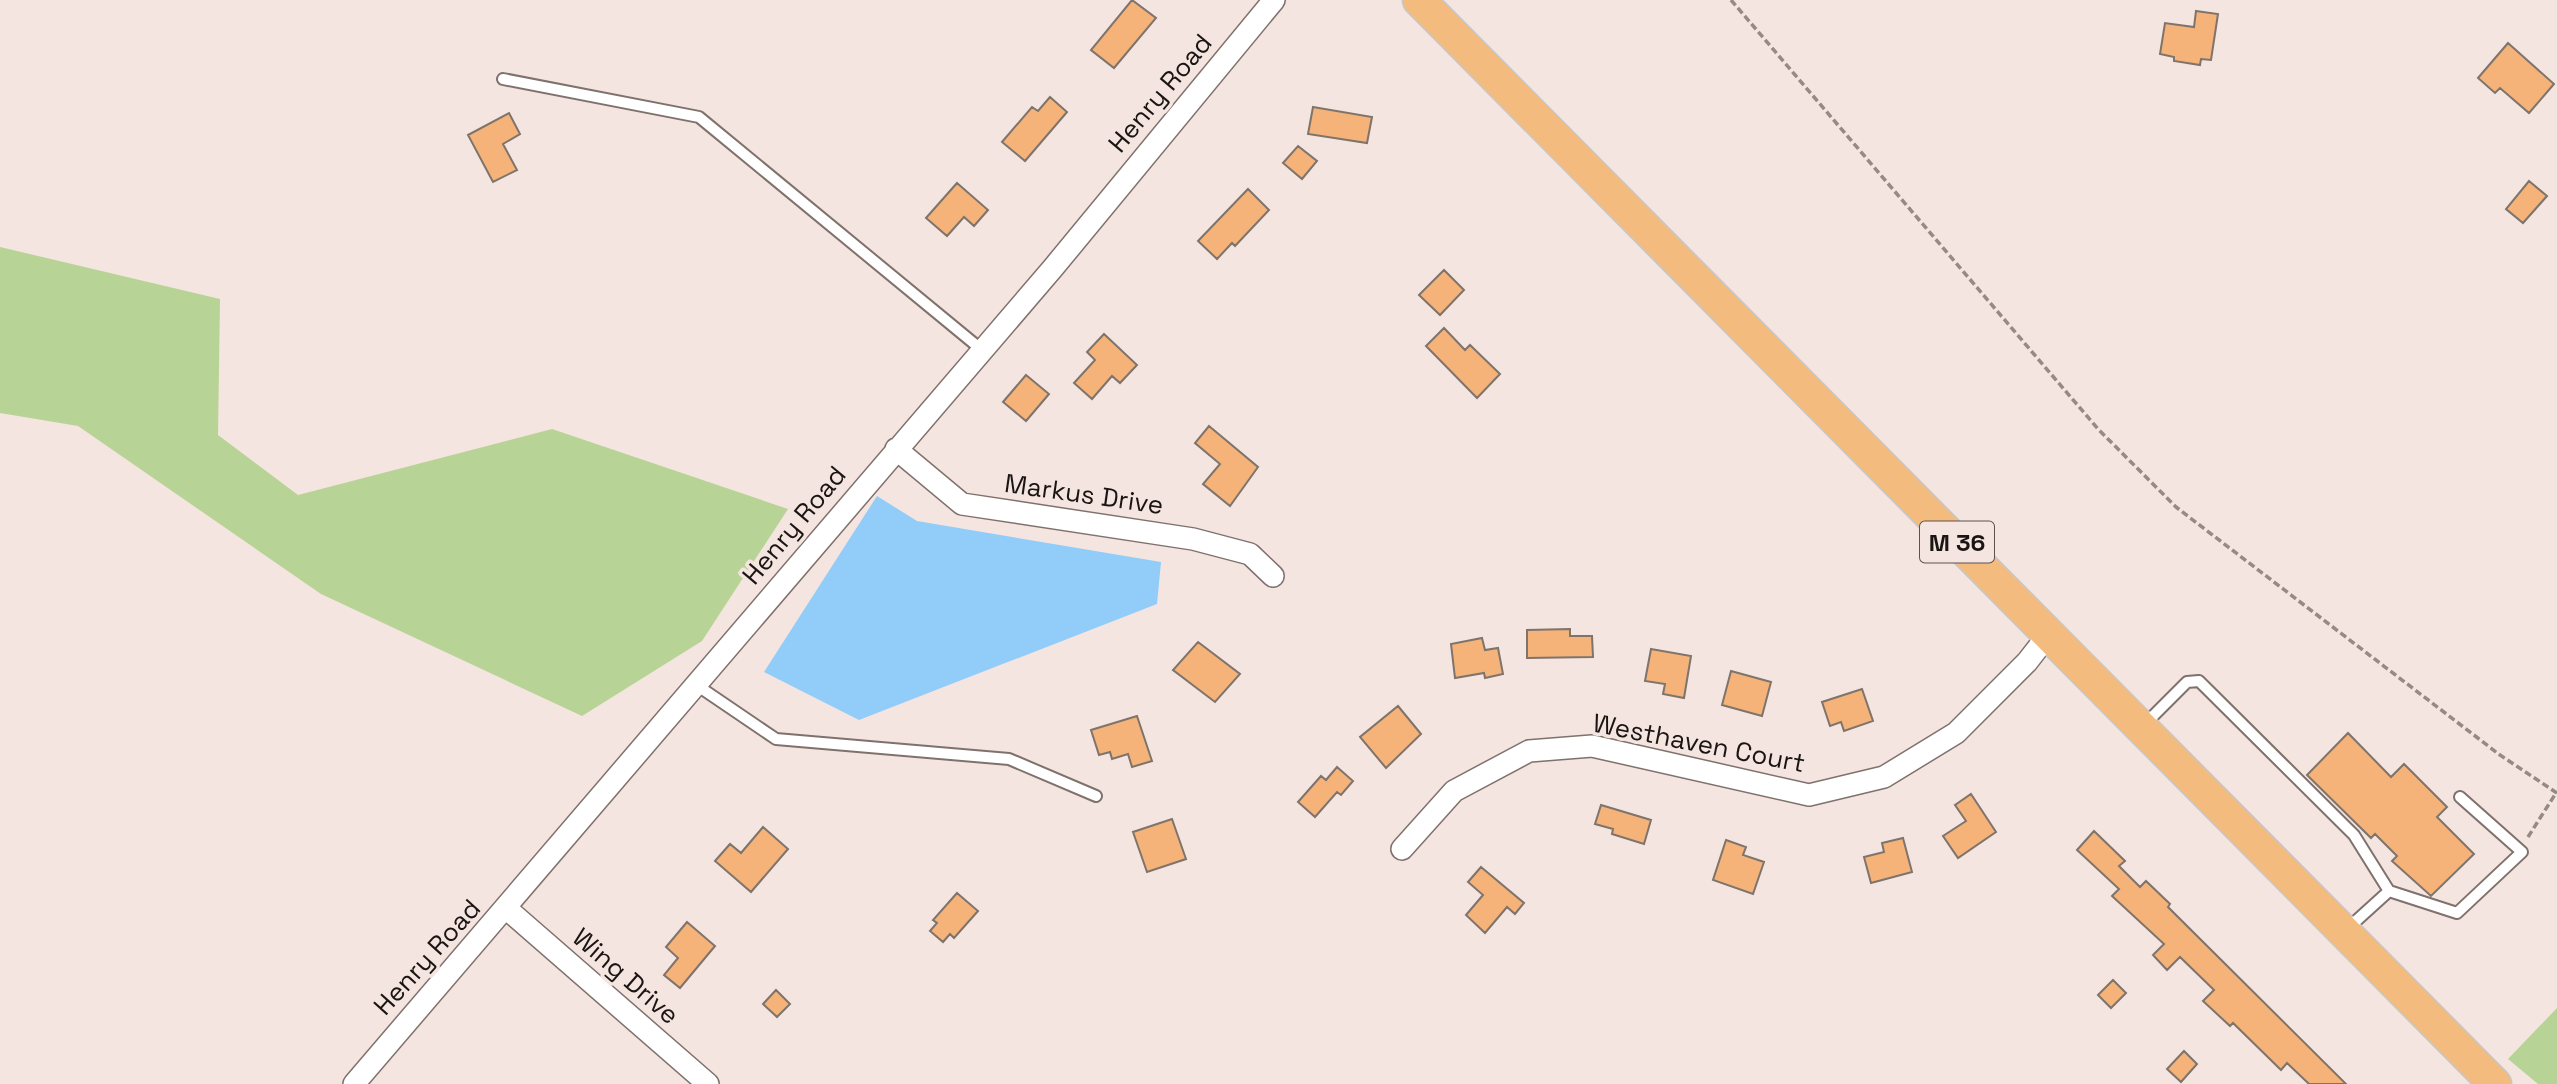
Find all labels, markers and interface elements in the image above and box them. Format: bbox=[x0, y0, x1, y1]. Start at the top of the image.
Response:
street label: Henry Road bbox=[1101, 27, 1219, 159]
street label: Henry Road bbox=[735, 459, 853, 591]
street label: Markus Drive bbox=[1003, 466, 1165, 522]
road number: M 36 bbox=[1920, 522, 1994, 562]
street label: Westhaven Court bbox=[1590, 706, 1808, 780]
street label: Henry Road bbox=[366, 892, 488, 1022]
street label: Wing Drive bbox=[566, 920, 686, 1032]

